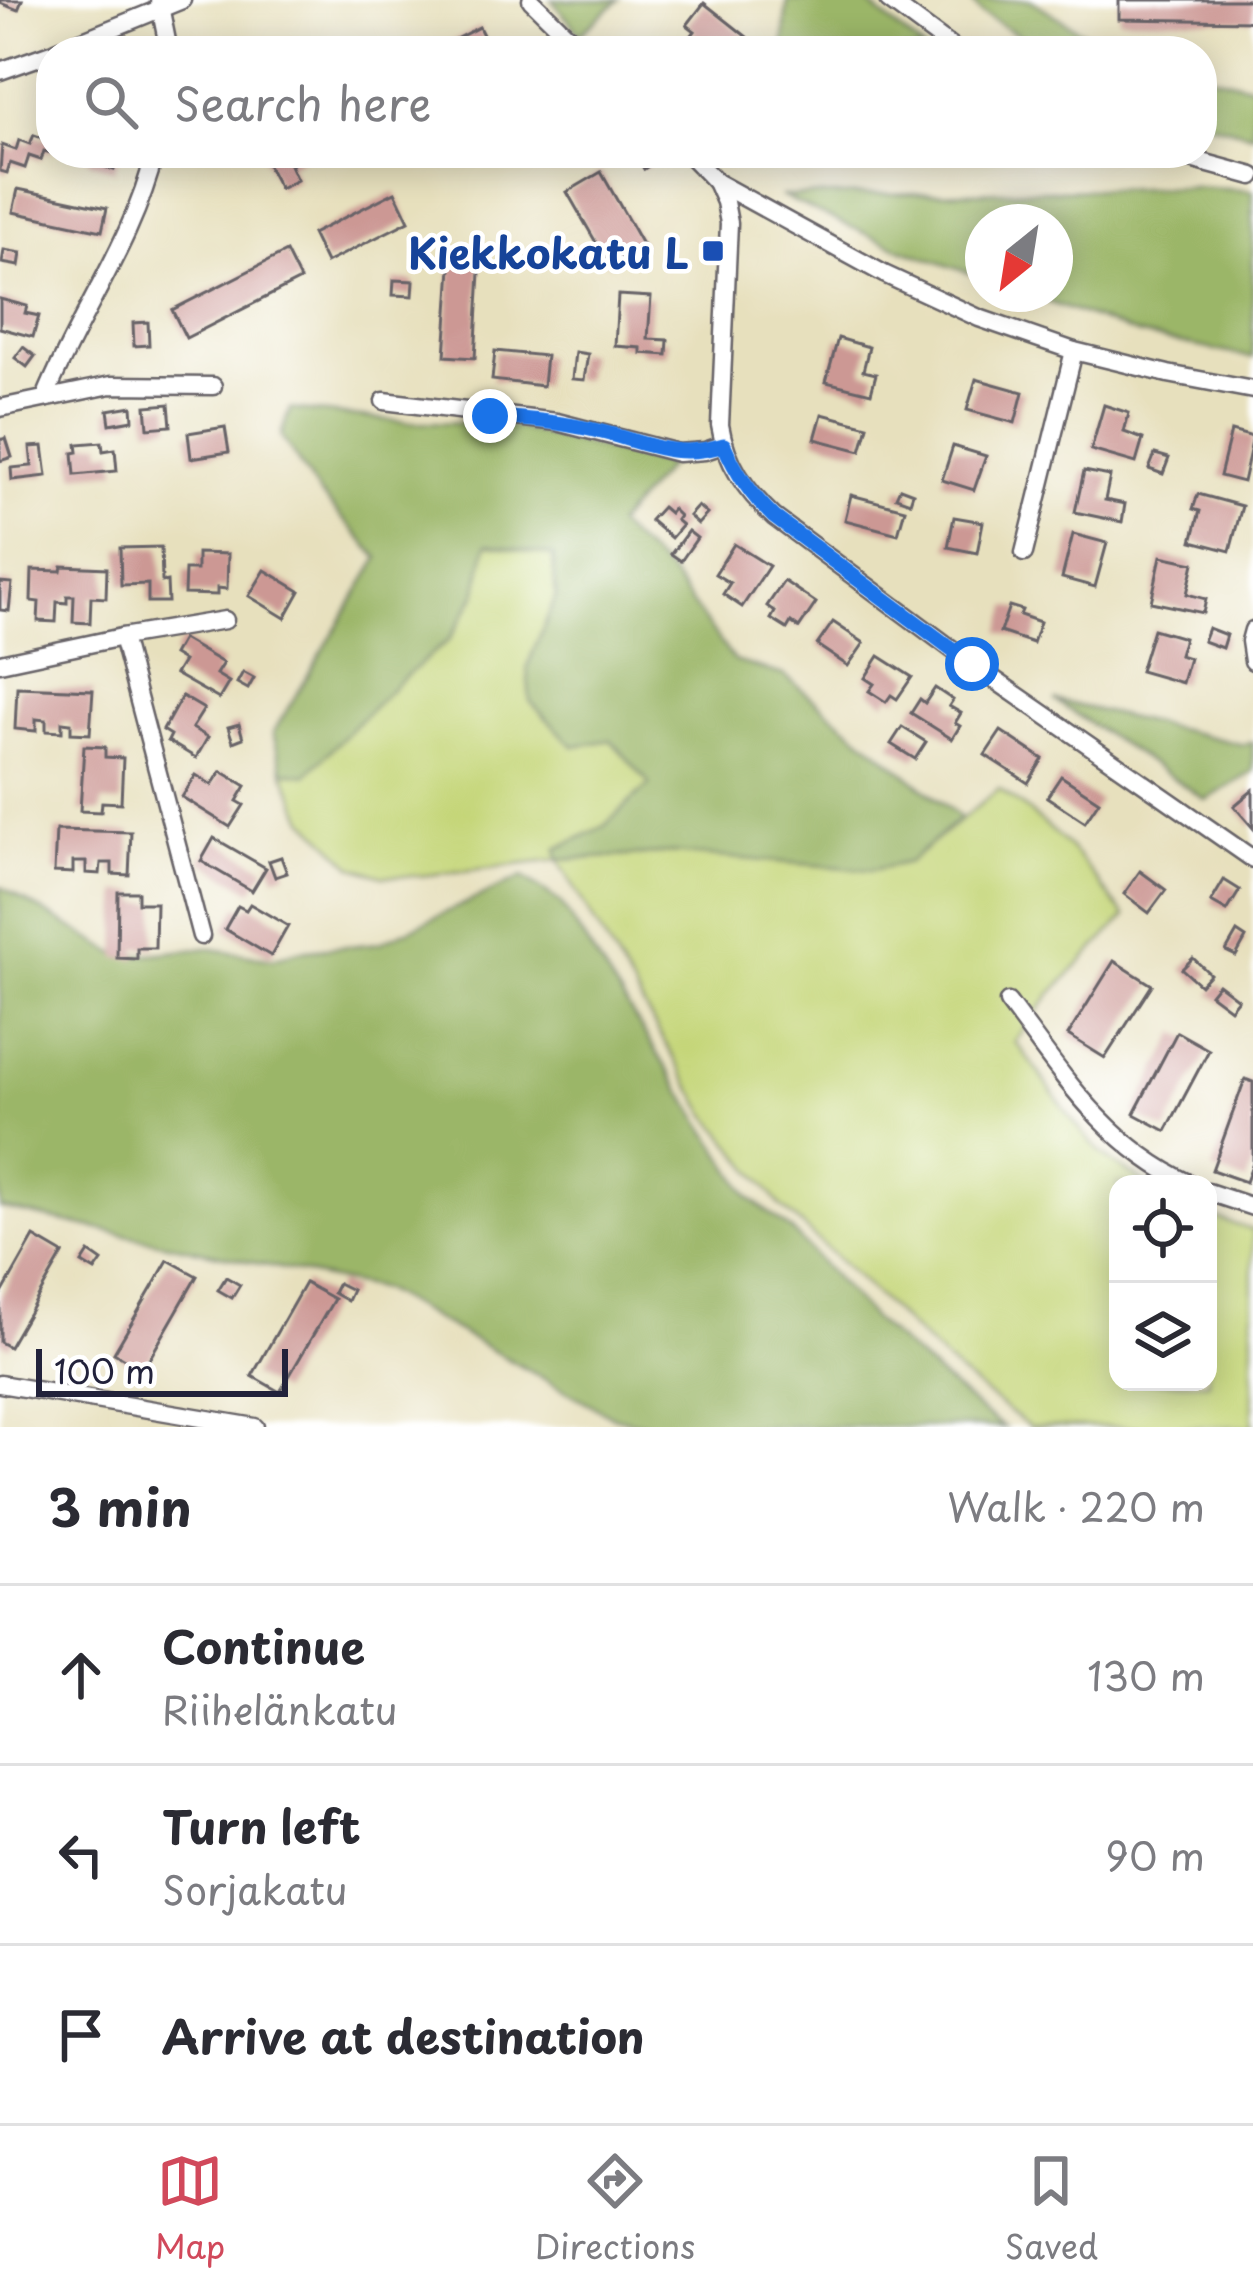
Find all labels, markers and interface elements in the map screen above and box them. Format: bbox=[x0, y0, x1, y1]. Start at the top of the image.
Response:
search box bbox=[36, 36, 1217, 168]
text: Search here bbox=[174, 68, 431, 136]
icon: search bbox=[78, 69, 144, 135]
north arrow bbox=[965, 204, 1073, 312]
place label: Kiekkokatu L bbox=[408, 220, 689, 283]
marker: Kiekkokatu L bbox=[700, 238, 726, 264]
route end bbox=[463, 389, 517, 443]
route start bbox=[945, 637, 999, 691]
map controls bbox=[1109, 1175, 1217, 1391]
button: locate bbox=[1109, 1175, 1217, 1283]
button: layers bbox=[1109, 1283, 1217, 1391]
scale bar bbox=[36, 1343, 288, 1396]
text: 100 m bbox=[54, 1345, 155, 1395]
text: 3 min bbox=[48, 1467, 192, 1544]
text: Walk · 220 m bbox=[947, 1476, 1205, 1535]
text: Continue bbox=[162, 1611, 365, 1679]
icon: ahead bbox=[48, 1642, 114, 1708]
text: 130 m bbox=[1087, 1645, 1205, 1704]
text: Riihelänkatu bbox=[162, 1679, 397, 1738]
text: Turn left bbox=[162, 1791, 361, 1859]
icon: left bbox=[48, 1822, 114, 1888]
text: 90 m bbox=[1105, 1825, 1205, 1884]
text: Sorjakatu bbox=[162, 1859, 347, 1918]
text: Arrive at destination bbox=[162, 2001, 645, 2069]
icon: arrive bbox=[48, 2002, 114, 2068]
tab: Map bbox=[155, 2148, 225, 2270]
tab: Directions bbox=[535, 2148, 695, 2270]
tab: Saved bbox=[1005, 2148, 1098, 2270]

